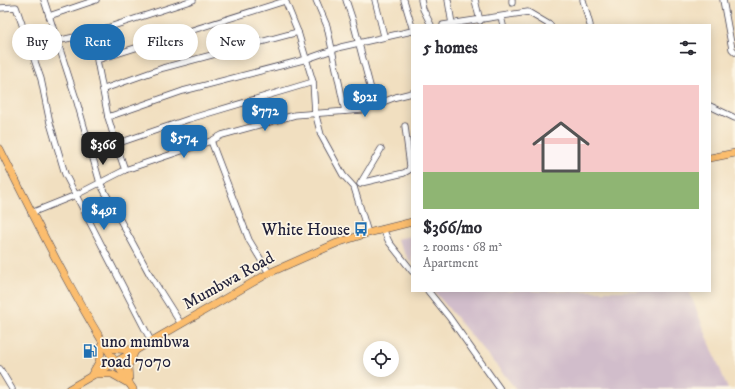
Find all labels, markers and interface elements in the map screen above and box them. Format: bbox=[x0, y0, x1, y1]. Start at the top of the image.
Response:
chip: Buy bbox=[12, 24, 62, 60]
chip: Rent bbox=[70, 24, 125, 60]
chip: Filters bbox=[133, 24, 198, 60]
chip: New bbox=[206, 24, 260, 60]
text: 5 homes bbox=[423, 37, 478, 59]
icon: filters bbox=[677, 37, 699, 59]
pin: $921 bbox=[341, 84, 389, 118]
text: $921 bbox=[353, 89, 377, 105]
pin: $772 bbox=[241, 98, 289, 132]
text: $772 bbox=[251, 103, 279, 119]
icon: home bbox=[525, 111, 597, 183]
pin: $574 bbox=[160, 125, 208, 159]
text: $574 bbox=[170, 130, 198, 146]
pin: $366 bbox=[79, 132, 127, 166]
text: $366 bbox=[90, 137, 116, 153]
pin: $491 bbox=[80, 197, 128, 231]
text: $491 bbox=[91, 202, 117, 218]
text: $366/mo bbox=[423, 217, 482, 239]
place label: White House bbox=[260, 219, 350, 241]
bus stop icon: White House bbox=[353, 221, 369, 237]
text: 2 rooms · 68 m² bbox=[423, 239, 502, 255]
street label: Mumbwa Road bbox=[179, 247, 278, 315]
text: Apartment bbox=[423, 255, 478, 271]
place label: uno mumbwa road 7070 bbox=[101, 331, 190, 373]
map controls bbox=[363, 341, 399, 377]
button: locate bbox=[363, 341, 399, 377]
fuel station icon: uno mumbwa road 7070 bbox=[82, 343, 98, 359]

